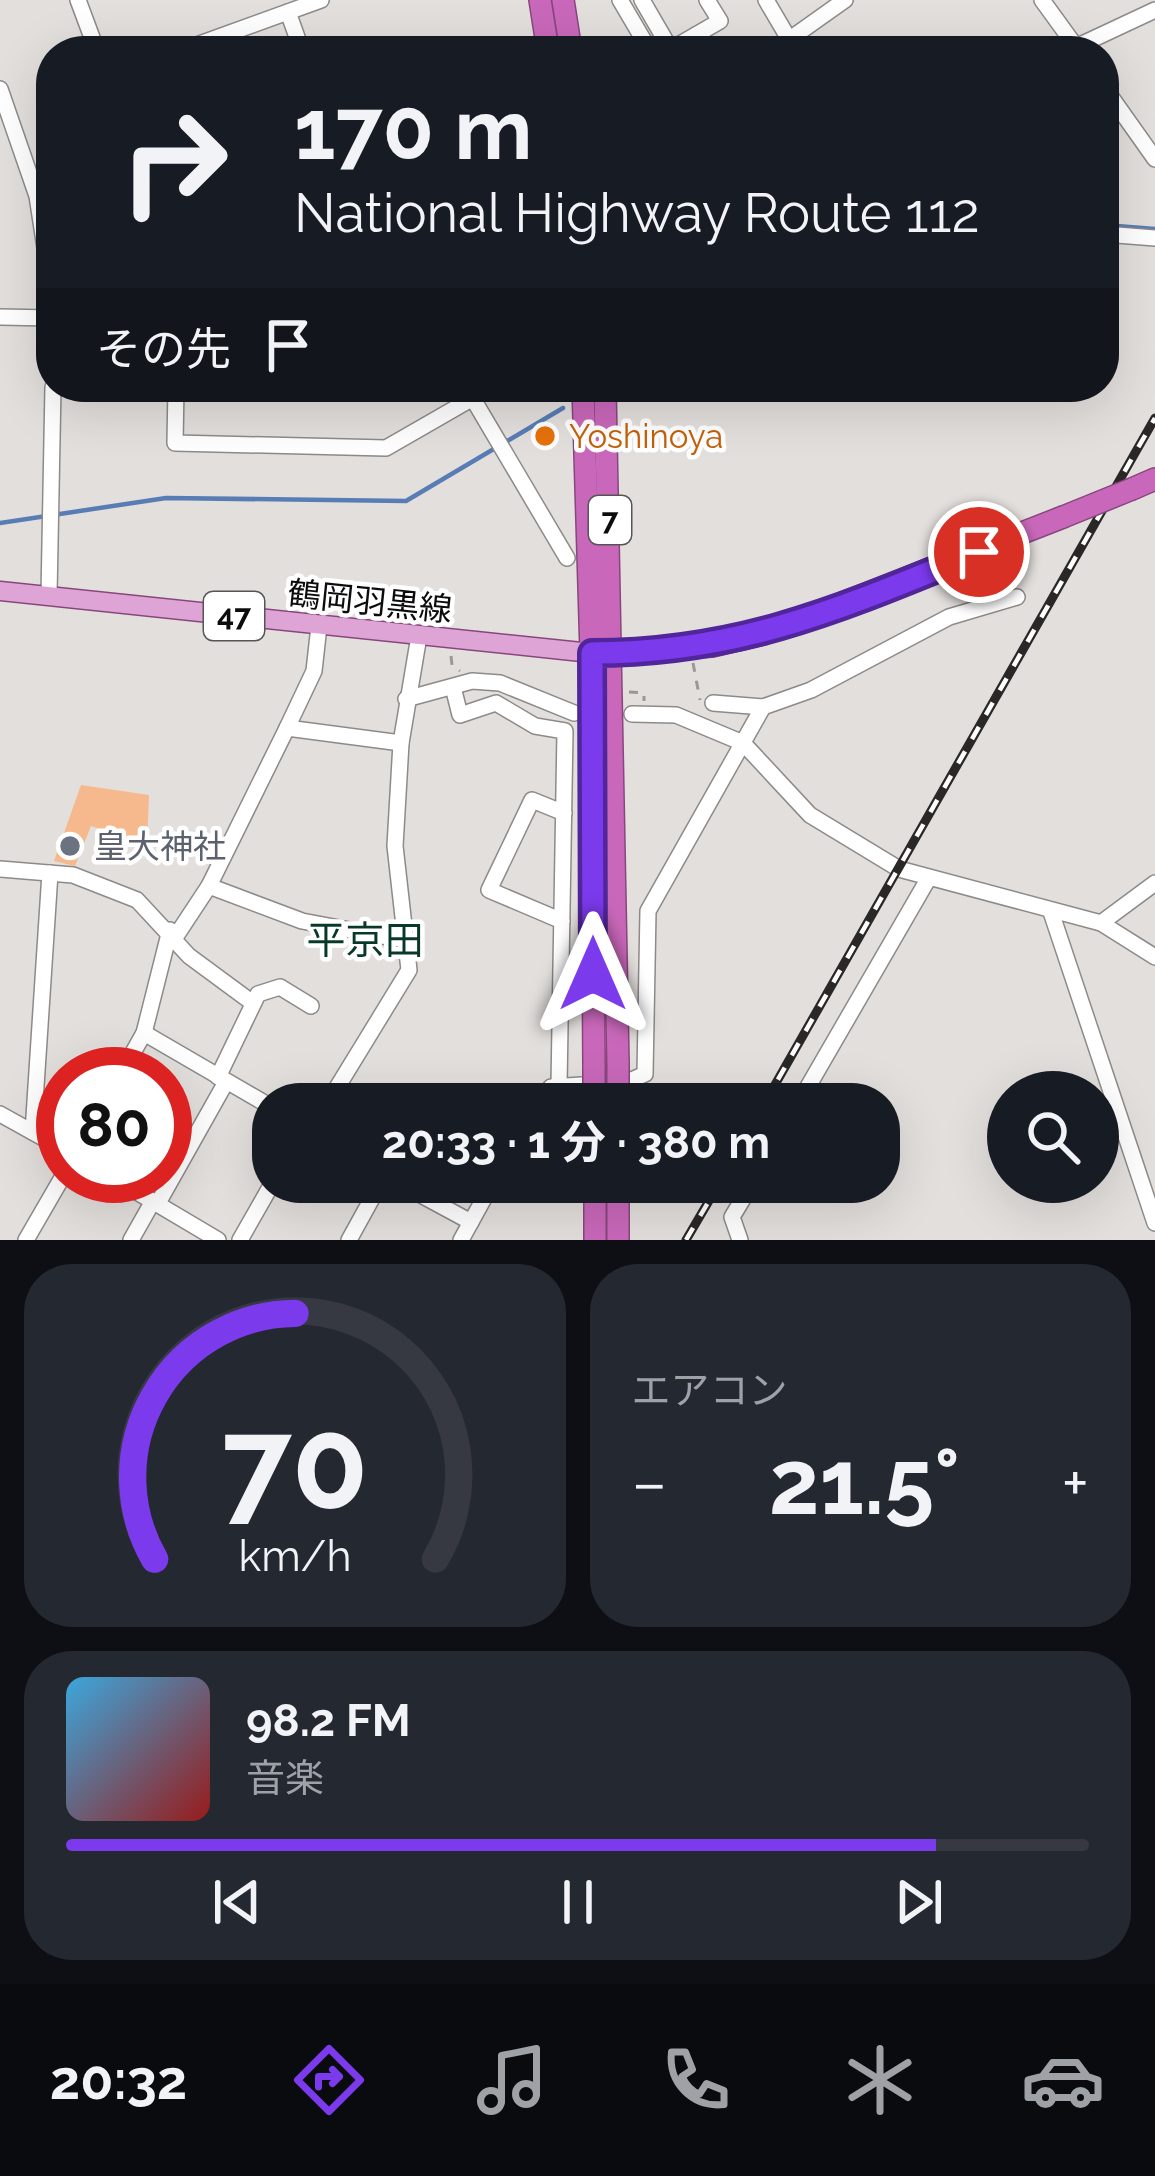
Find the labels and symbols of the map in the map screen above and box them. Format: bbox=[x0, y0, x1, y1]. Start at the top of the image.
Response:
place label: Yoshinoya bbox=[569, 417, 723, 456]
marker: Yoshinoya bbox=[532, 423, 558, 449]
road number: 7 bbox=[589, 496, 631, 544]
pin bbox=[928, 501, 1030, 603]
street label: 鶴岡羽黒線 bbox=[286, 573, 454, 630]
road number: 47 bbox=[204, 592, 264, 640]
place label: 皇大神社 bbox=[94, 827, 226, 866]
marker: 皇大神社 bbox=[57, 833, 83, 859]
position arrow bbox=[530, 911, 656, 1037]
district label: 平京田 bbox=[306, 917, 424, 963]
speed limit sign: 80 bbox=[36, 1047, 192, 1203]

